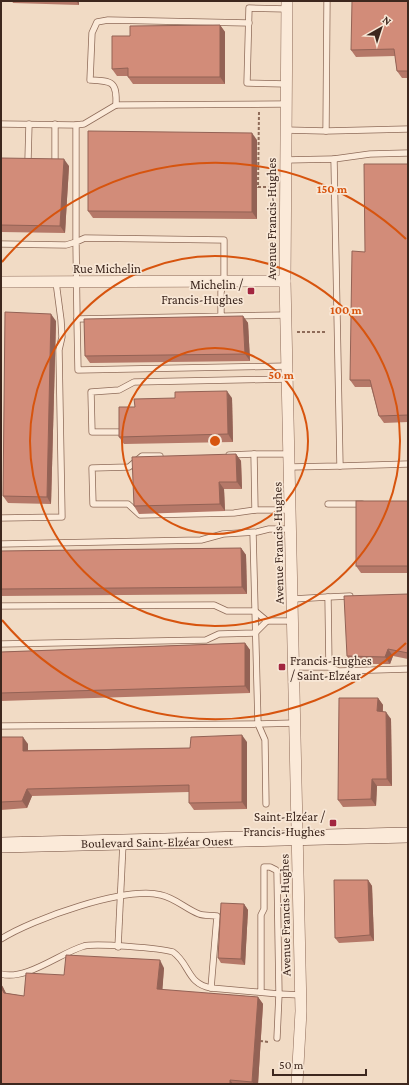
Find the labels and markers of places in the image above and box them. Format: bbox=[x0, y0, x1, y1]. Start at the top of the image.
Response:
place label: Michelin / Francis-Hughes bbox=[161, 277, 243, 307]
marker: Michelin / Francis-Hughes bbox=[246, 286, 256, 296]
centre of rings bbox=[208, 434, 222, 448]
place label: Francis-Hughes / Saint-Elzéar bbox=[290, 653, 372, 683]
marker: Francis-Hughes / Saint-Elzéar bbox=[277, 662, 287, 672]
place label: Saint-Elzéar / Francis-Hughes bbox=[243, 809, 325, 839]
marker: Saint-Elzéar / Francis-Hughes bbox=[328, 818, 338, 828]

